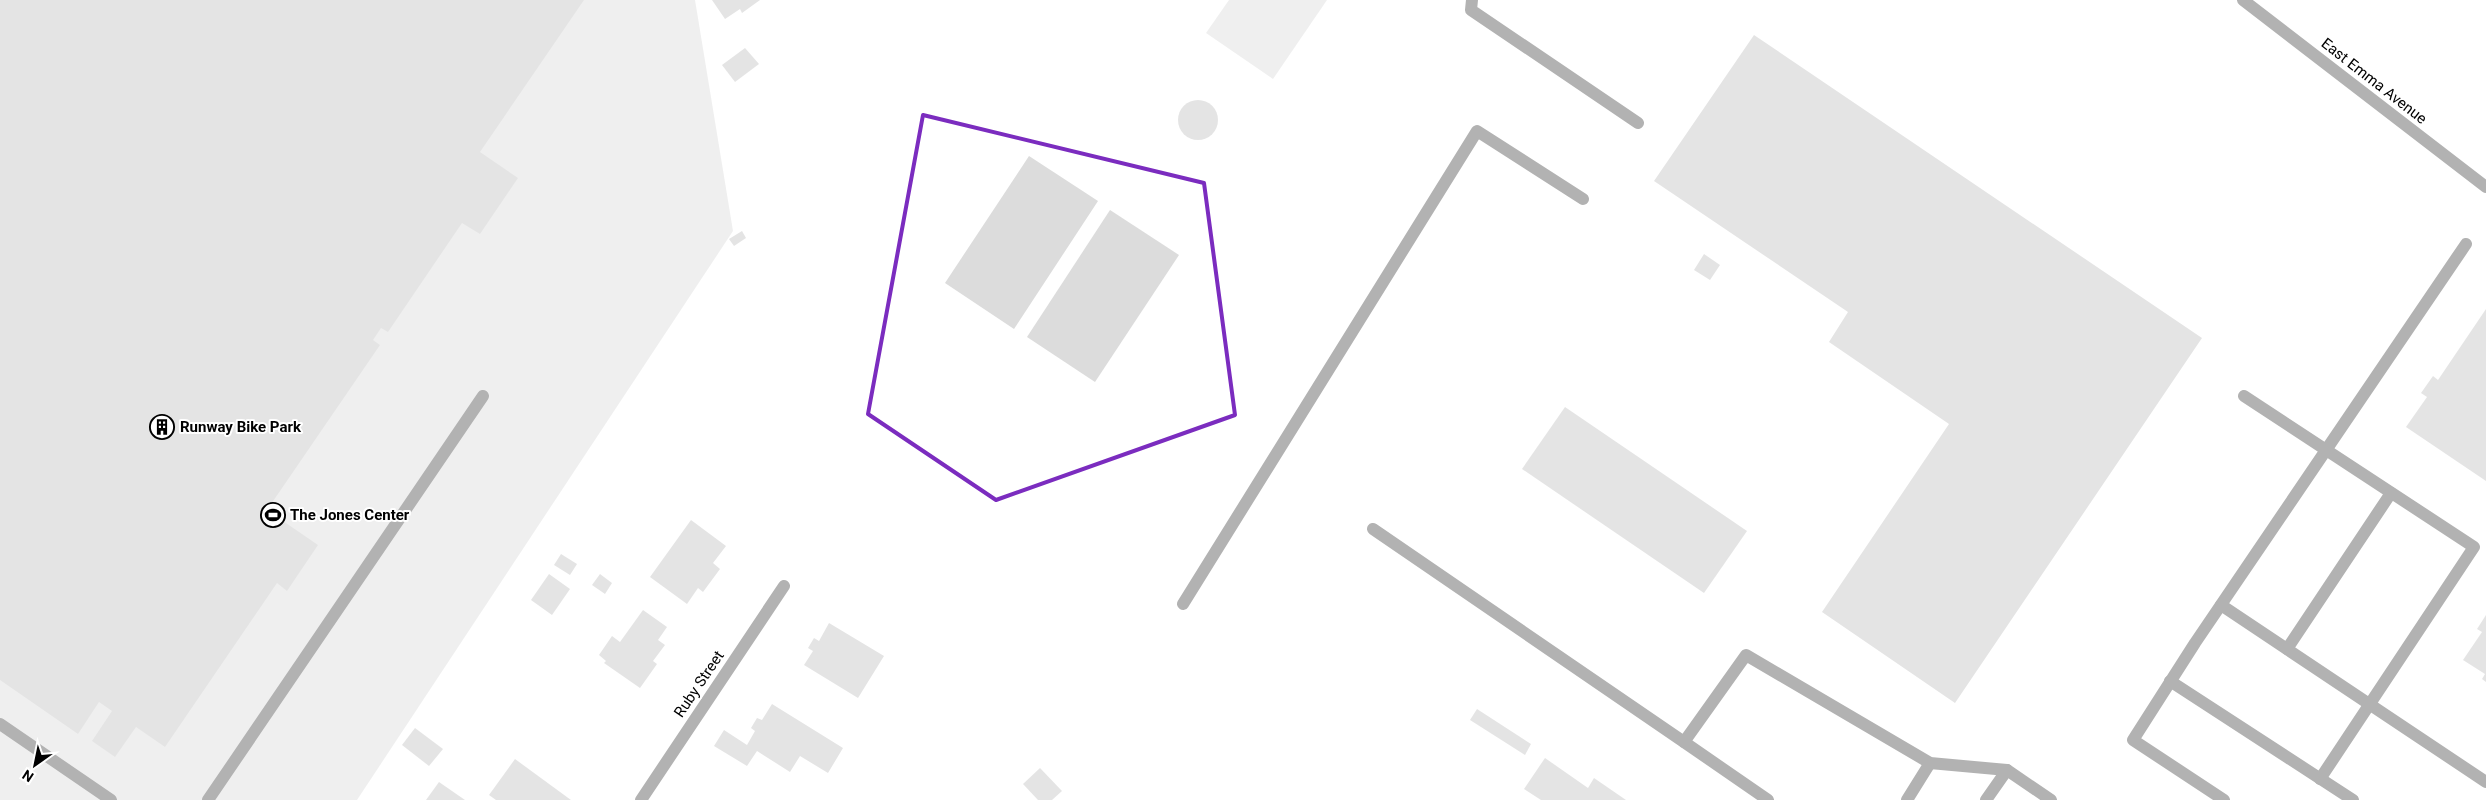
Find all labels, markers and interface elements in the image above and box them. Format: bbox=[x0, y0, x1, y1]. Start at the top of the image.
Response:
street label: East Emma Avenue bbox=[2318, 34, 2430, 128]
building icon: Runway Bike Park bbox=[149, 414, 175, 440]
place label: Runway Bike Park bbox=[180, 418, 302, 436]
sports icon: The Jones Center bbox=[260, 502, 286, 528]
place label: The Jones Center bbox=[290, 506, 410, 524]
street label: Ruby Street bbox=[670, 647, 728, 721]
north arrow bbox=[10, 740, 60, 790]
text: N bbox=[19, 766, 36, 785]

